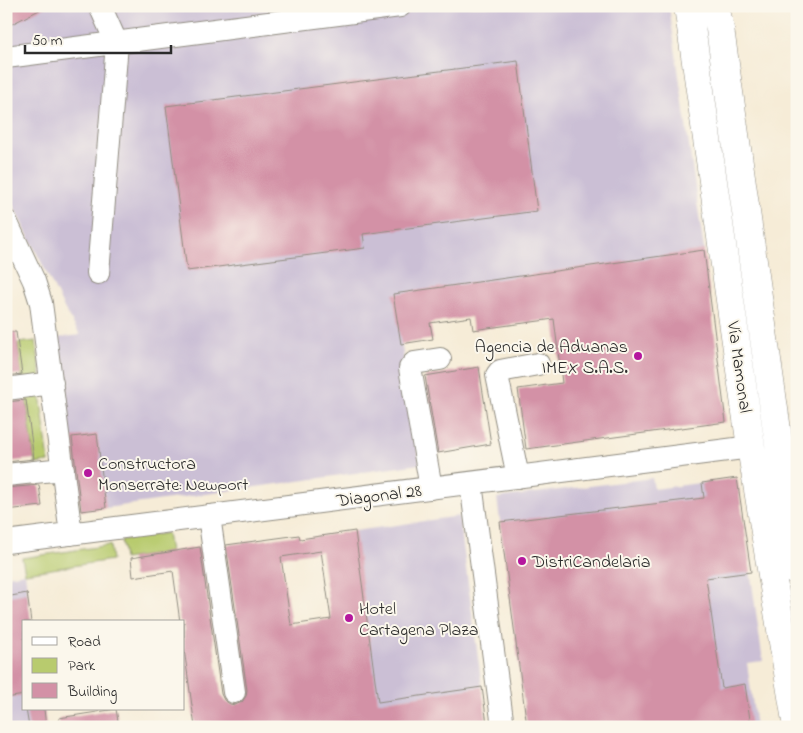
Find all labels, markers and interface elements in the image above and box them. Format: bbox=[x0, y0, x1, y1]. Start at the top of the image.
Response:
scale bar bbox=[25, 22, 171, 54]
text: 50 m bbox=[32, 30, 63, 52]
street label: Vía Mamonal bbox=[719, 319, 757, 415]
place label: Agencia de Aduanas IMEX S.A.S. bbox=[475, 335, 628, 382]
marker: Agencia de Aduanas IMEX S.A.S. bbox=[632, 350, 644, 362]
place label: Constructora Monserrate: Newport bbox=[98, 452, 248, 499]
marker: Constructora Monserrate: Newport bbox=[82, 467, 94, 479]
street label: Diagonal 28 bbox=[334, 479, 424, 516]
place label: DistriCandelaria bbox=[531, 550, 650, 576]
marker: DistriCandelaria bbox=[516, 555, 528, 567]
place label: Hotel Cartagena Plaza bbox=[359, 597, 479, 645]
marker: Hotel Cartagena Plaza bbox=[343, 612, 355, 624]
legend bbox=[22, 620, 185, 710]
text: Road bbox=[68, 631, 101, 653]
text: Park bbox=[68, 655, 96, 677]
text: Building bbox=[67, 681, 117, 704]

